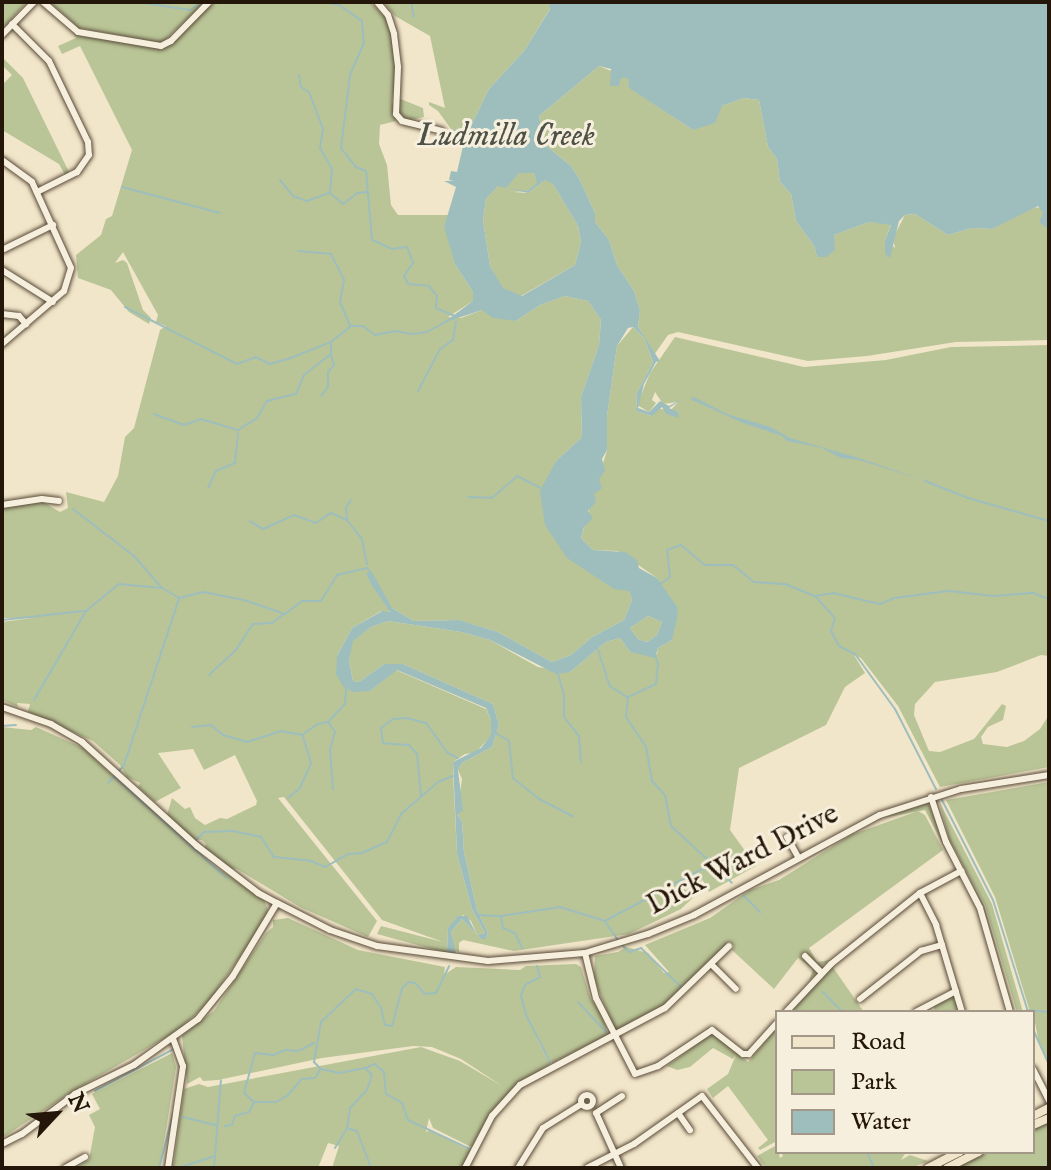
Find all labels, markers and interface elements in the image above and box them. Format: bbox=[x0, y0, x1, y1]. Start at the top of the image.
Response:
water label: Ludmilla Creek bbox=[417, 118, 595, 156]
street label: Dick Ward Drive bbox=[641, 796, 845, 924]
legend bbox=[775, 1010, 1035, 1154]
text: Road bbox=[851, 1027, 905, 1058]
text: Park bbox=[851, 1067, 897, 1098]
north arrow bbox=[16, 1074, 96, 1154]
text: N bbox=[61, 1089, 94, 1118]
text: Water bbox=[851, 1107, 911, 1138]

